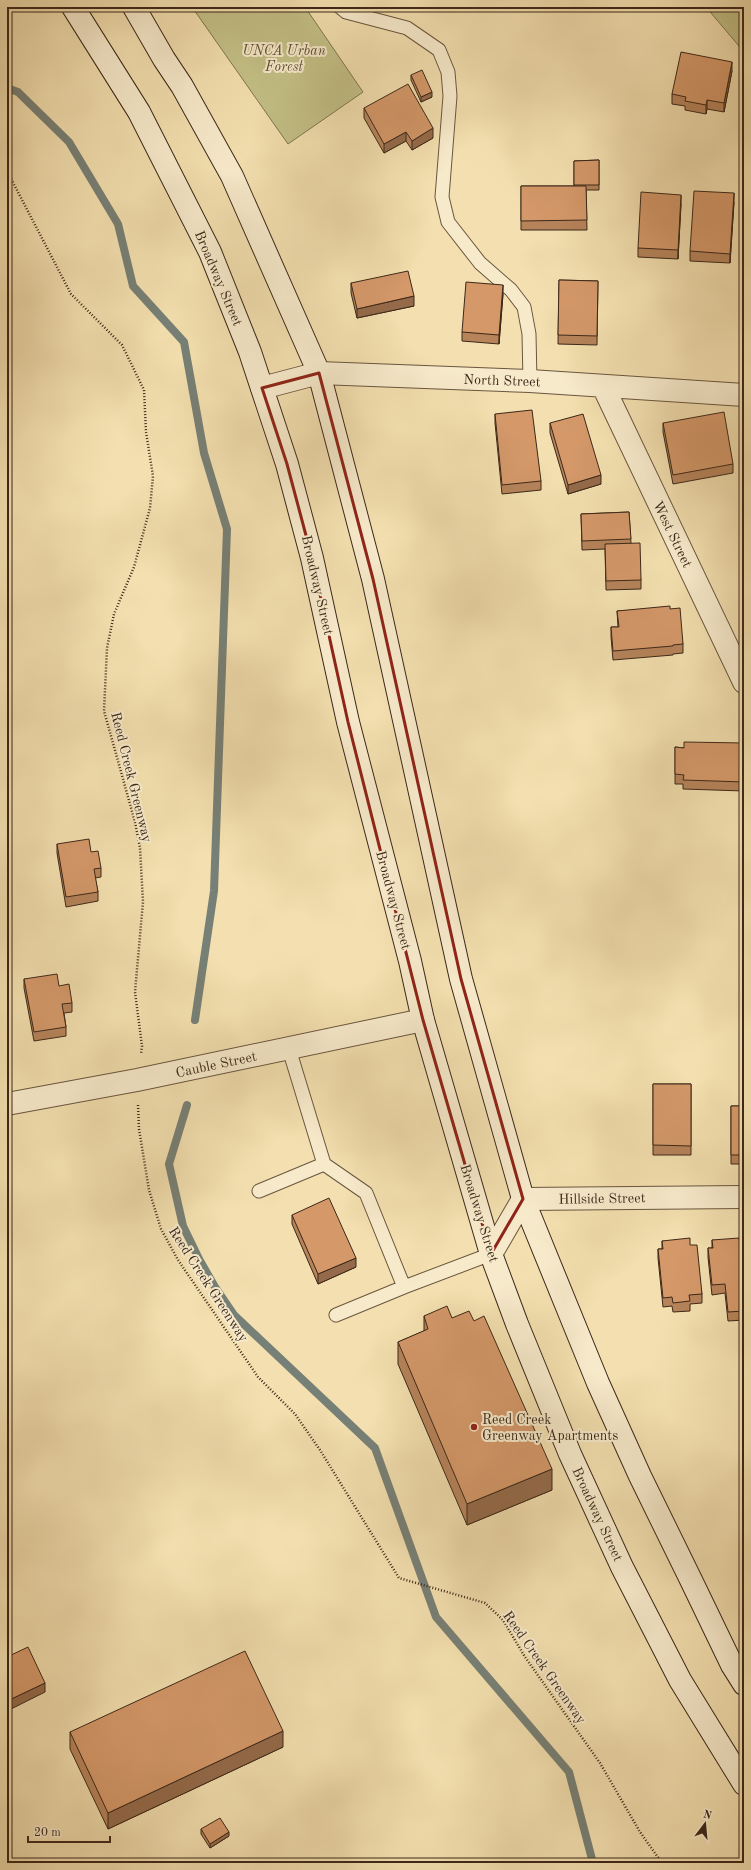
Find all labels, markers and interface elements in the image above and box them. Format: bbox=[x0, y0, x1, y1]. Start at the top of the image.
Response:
park label: UNCA Urban Forest bbox=[242, 44, 326, 74]
street label: Broadway Street bbox=[192, 229, 245, 328]
street label: North Street bbox=[463, 373, 541, 389]
street label: West Street bbox=[650, 499, 694, 570]
street label: Broadway Street bbox=[299, 534, 335, 637]
street label: Reed Creek Greenway bbox=[108, 710, 154, 845]
street label: Broadway Street bbox=[373, 849, 413, 951]
street label: Cauble Street bbox=[175, 1050, 258, 1080]
street label: Broadway Street bbox=[457, 1162, 501, 1264]
street label: Hillside Street bbox=[558, 1191, 646, 1207]
street label: Reed Creek Greenway bbox=[166, 1224, 251, 1345]
place label: Reed Creek Greenway Apartments bbox=[482, 1413, 618, 1443]
marker: Reed Creek Greenway Apartments bbox=[469, 1422, 479, 1432]
street label: Broadway Street bbox=[569, 1465, 625, 1564]
street label: Reed Creek Greenway bbox=[500, 1609, 589, 1727]
north arrow bbox=[685, 1804, 725, 1844]
text: N bbox=[702, 1809, 713, 1822]
scale bar bbox=[28, 1818, 110, 1844]
text: 20 m bbox=[34, 1827, 61, 1839]

